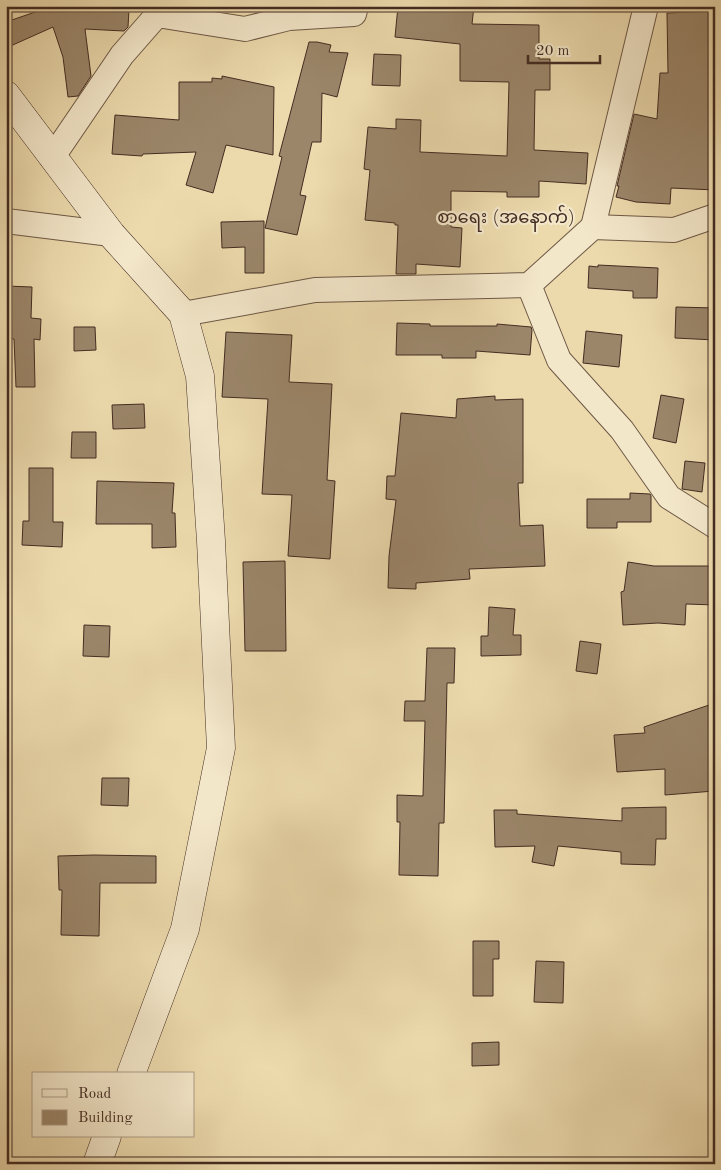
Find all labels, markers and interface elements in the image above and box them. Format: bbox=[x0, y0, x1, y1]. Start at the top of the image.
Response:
scale bar bbox=[528, 32, 601, 64]
text: 20 m bbox=[536, 44, 570, 59]
district label: စာရေး (အနောက်) bbox=[437, 204, 575, 232]
legend bbox=[32, 1072, 195, 1138]
text: Road bbox=[78, 1087, 112, 1102]
text: Building bbox=[78, 1111, 133, 1126]

